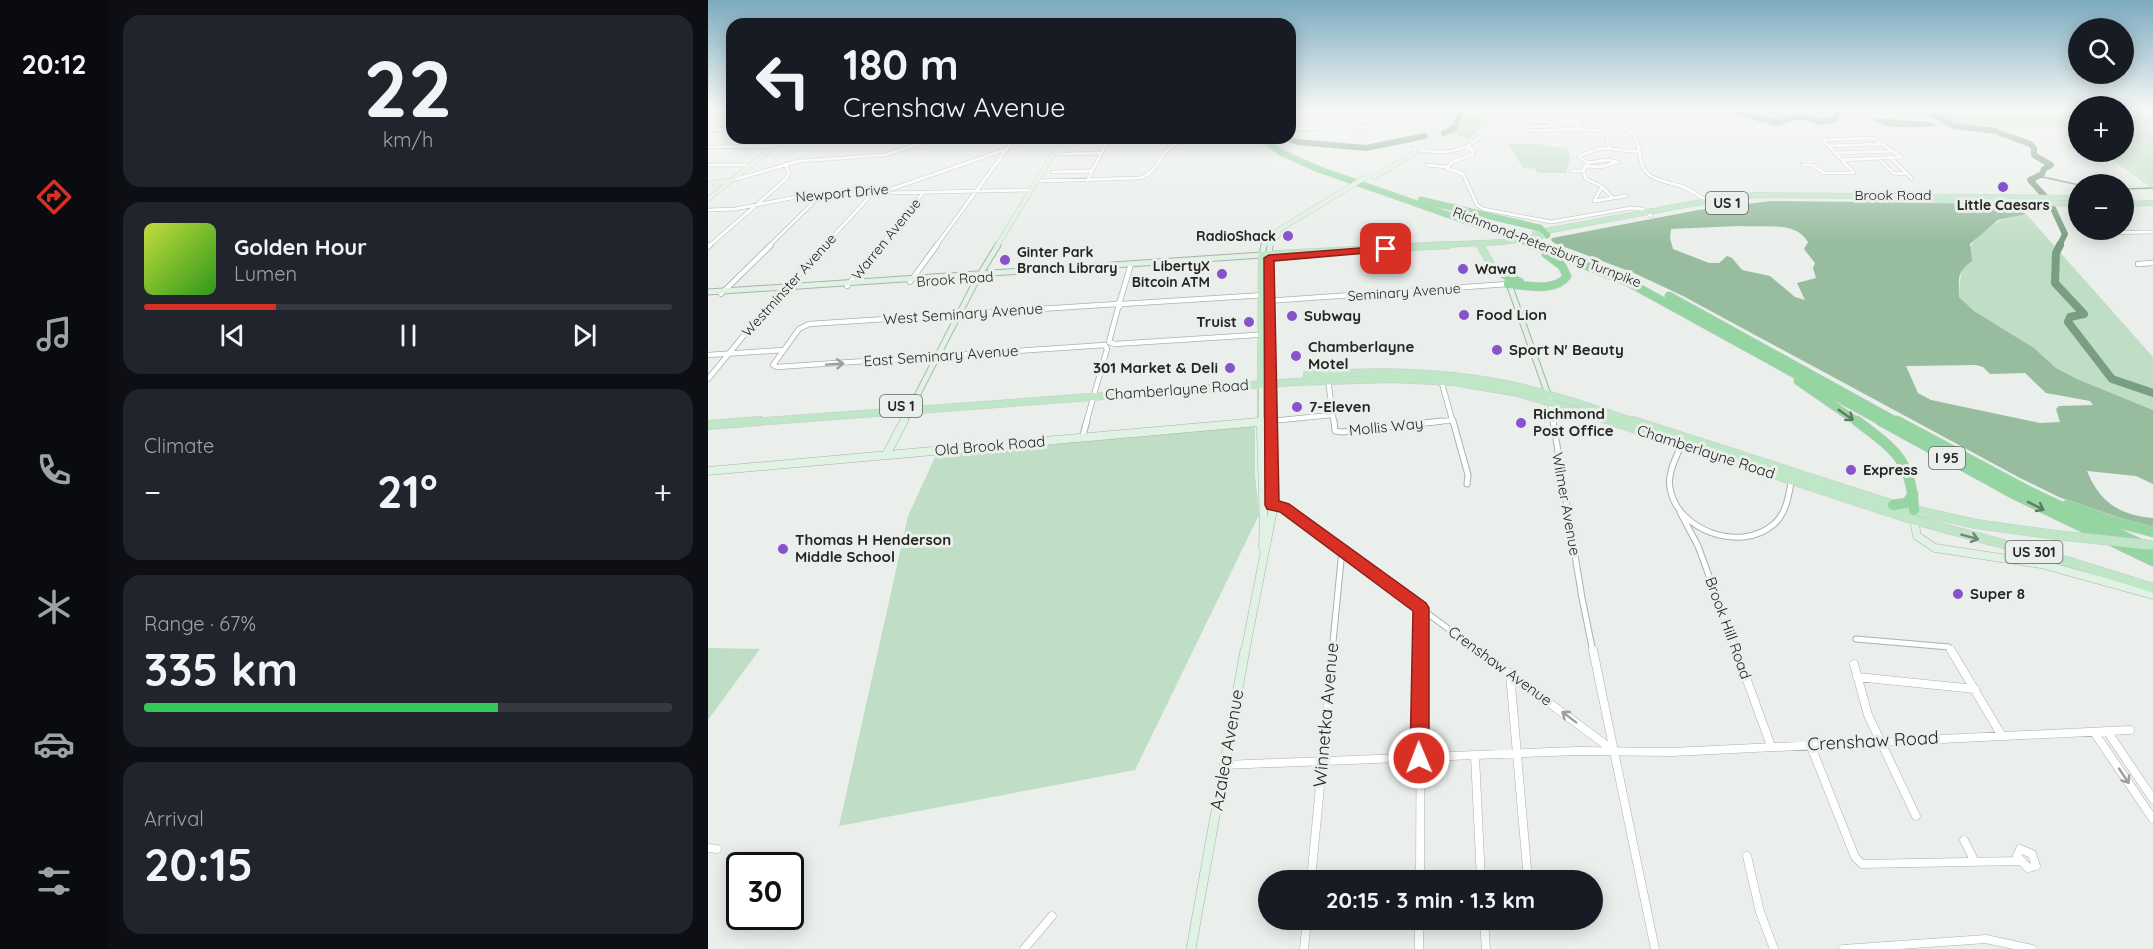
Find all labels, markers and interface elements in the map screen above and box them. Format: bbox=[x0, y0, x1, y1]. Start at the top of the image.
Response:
map controls bbox=[2068, 18, 2134, 240]
button: search bbox=[2068, 18, 2134, 84]
text: 180 m bbox=[843, 38, 959, 91]
text: 22 bbox=[364, 39, 452, 137]
icon: left bbox=[744, 42, 822, 120]
text: 20:12 bbox=[21, 47, 87, 81]
text: Crenshaw Avenue bbox=[843, 90, 1066, 124]
button: + bbox=[2068, 96, 2134, 162]
text: km/h bbox=[383, 127, 433, 152]
button: − bbox=[2068, 174, 2134, 240]
icon: directions bbox=[33, 176, 75, 218]
street label: Newport Drive bbox=[795, 180, 889, 206]
marker: Little Caesars bbox=[1996, 180, 2010, 194]
street label: Brook Road bbox=[1854, 186, 1932, 204]
road number: US 1 bbox=[1706, 192, 1748, 214]
street label: Warren Avenue bbox=[848, 194, 925, 284]
place label: Little Caesars bbox=[1957, 196, 2050, 214]
street label: Richmond-Petersburg Turnpike bbox=[1450, 203, 1644, 291]
pin bbox=[1360, 223, 1411, 274]
place label: RadioShack bbox=[1196, 227, 1276, 245]
marker: RadioShack bbox=[1281, 229, 1295, 243]
street label: Westminster Avenue bbox=[738, 230, 840, 340]
icon: arrive bbox=[1369, 232, 1402, 265]
text: Golden Hour bbox=[234, 233, 367, 261]
place label: Ginter Park Branch Library bbox=[1017, 243, 1118, 277]
marker: Ginter Park Branch Library bbox=[998, 253, 1012, 267]
place label: LibertyX Bitcoin ATM bbox=[1132, 257, 1210, 291]
place label: Wawa bbox=[1475, 260, 1516, 278]
text: Lumen bbox=[234, 261, 297, 286]
marker: Wawa bbox=[1456, 262, 1470, 276]
street label: Brook Road bbox=[916, 267, 994, 291]
marker: LibertyX Bitcoin ATM bbox=[1215, 267, 1229, 281]
street label: Seminary Avenue bbox=[1347, 279, 1461, 305]
street label: West Seminary Avenue bbox=[882, 298, 1044, 329]
place label: Food Lion bbox=[1476, 305, 1547, 324]
place label: Subway bbox=[1304, 306, 1361, 325]
marker: Food Lion bbox=[1457, 308, 1471, 322]
marker: Subway bbox=[1285, 309, 1299, 323]
place label: Truist bbox=[1196, 312, 1237, 331]
icon: music bbox=[33, 313, 75, 355]
marker: Truist bbox=[1242, 315, 1256, 329]
icon: previous bbox=[216, 319, 249, 352]
icon: pause bbox=[392, 319, 425, 352]
icon: next bbox=[568, 319, 601, 352]
place label: Chamberlayne Motel bbox=[1308, 337, 1414, 373]
place label: Sport N' Beauty bbox=[1509, 340, 1624, 359]
street label: East Seminary Avenue bbox=[863, 341, 1019, 370]
marker: Sport N' Beauty bbox=[1490, 343, 1504, 357]
marker: Chamberlayne Motel bbox=[1289, 349, 1303, 363]
one-way arrow bbox=[825, 358, 845, 369]
place label: 301 Market & Deli bbox=[1093, 358, 1218, 377]
marker: 301 Market & Deli bbox=[1223, 361, 1237, 375]
street label: Chamberlayne Road bbox=[1105, 375, 1249, 404]
road number: US 1 bbox=[880, 395, 922, 417]
place label: 7-Eleven bbox=[1309, 397, 1371, 416]
marker: 7-Eleven bbox=[1290, 400, 1304, 414]
place label: Richmond Post Office bbox=[1533, 404, 1614, 440]
one-way arrow bbox=[1837, 409, 1854, 421]
street label: Mollis Way bbox=[1348, 413, 1424, 440]
marker: Richmond Post Office bbox=[1514, 416, 1528, 430]
street label: Chamberlayne Road bbox=[1635, 420, 1778, 483]
street label: Old Brook Road bbox=[934, 431, 1046, 460]
text: Climate bbox=[144, 433, 214, 458]
road number: I 95 bbox=[1929, 447, 1965, 469]
icon: phone bbox=[33, 449, 75, 491]
street label: Wilmer Avenue bbox=[1548, 451, 1585, 557]
place label: Express bbox=[1863, 460, 1918, 479]
text: 21° bbox=[377, 463, 438, 519]
marker: Express bbox=[1844, 463, 1858, 477]
text: − bbox=[144, 471, 161, 512]
text: + bbox=[653, 471, 672, 512]
one-way arrow bbox=[2027, 501, 2045, 512]
place label: Thomas H Henderson Middle School bbox=[795, 530, 951, 566]
one-way arrow bbox=[1960, 531, 1979, 543]
road number: US 301 bbox=[2006, 541, 2062, 563]
marker: Thomas H Henderson Middle School bbox=[776, 542, 790, 556]
street label: Brook Hill Road bbox=[1701, 574, 1756, 682]
place label: Super 8 bbox=[1970, 584, 2025, 603]
icon: climate bbox=[33, 586, 75, 628]
marker: Super 8 bbox=[1951, 587, 1965, 601]
text: Range · 67% bbox=[144, 611, 256, 636]
street label: Crenshaw Avenue bbox=[1445, 622, 1556, 710]
text: 335 km bbox=[144, 641, 298, 697]
street label: Winnetka Avenue bbox=[1308, 642, 1343, 788]
street label: Azalea Avenue bbox=[1205, 687, 1248, 812]
one-way arrow bbox=[1561, 710, 1577, 723]
icon: car bbox=[33, 723, 75, 765]
position arrow bbox=[1387, 726, 1451, 790]
street label: Crenshaw Road bbox=[1807, 726, 1939, 755]
one-way arrow bbox=[2118, 767, 2130, 783]
text: Arrival bbox=[144, 806, 204, 831]
text: 20:15 bbox=[144, 836, 253, 892]
speed limit sign: 30 bbox=[726, 852, 804, 930]
icon: filters bbox=[33, 860, 75, 902]
text: 20:15 · 3 min · 1.3 km bbox=[1326, 886, 1535, 914]

